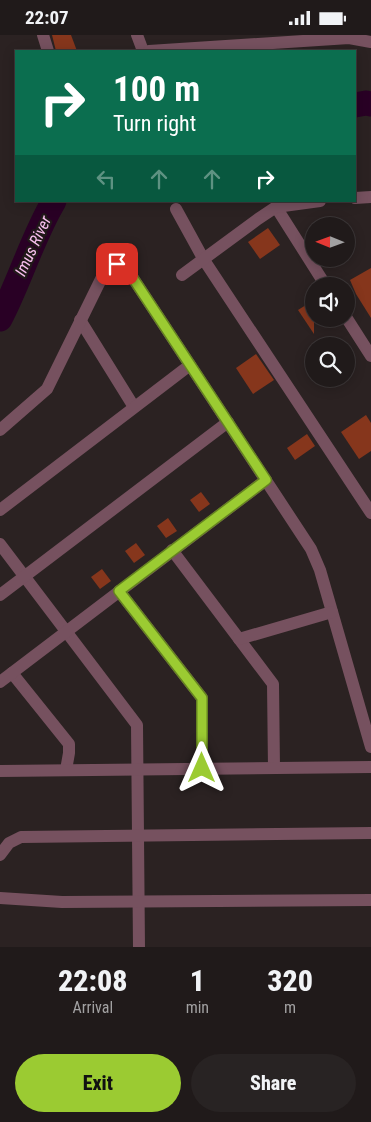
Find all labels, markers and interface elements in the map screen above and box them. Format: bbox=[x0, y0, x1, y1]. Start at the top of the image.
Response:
text: 22:07 bbox=[25, 6, 69, 29]
text: 100 m bbox=[113, 69, 200, 110]
icon: right bbox=[30, 70, 95, 135]
text: Turn right bbox=[113, 111, 196, 136]
icon: left bbox=[92, 165, 120, 193]
icon: ahead bbox=[145, 165, 173, 193]
icon: ahead bbox=[198, 165, 226, 193]
icon: right bbox=[251, 165, 279, 193]
water label: Imus River bbox=[11, 212, 56, 279]
north arrow bbox=[305, 217, 355, 267]
map controls bbox=[305, 217, 355, 387]
pin bbox=[96, 243, 138, 285]
icon: arrive bbox=[103, 250, 131, 278]
button: sound bbox=[305, 277, 355, 327]
button: search bbox=[305, 337, 355, 387]
position arrow bbox=[175, 741, 227, 793]
text: 22:08 bbox=[58, 963, 128, 998]
text: 1 bbox=[190, 963, 205, 998]
text: 320 bbox=[267, 963, 313, 998]
text: Arrival bbox=[72, 998, 113, 1017]
text: min bbox=[186, 998, 209, 1017]
text: m bbox=[284, 998, 296, 1017]
button: Exit bbox=[15, 1054, 181, 1112]
button: Share bbox=[191, 1054, 356, 1112]

